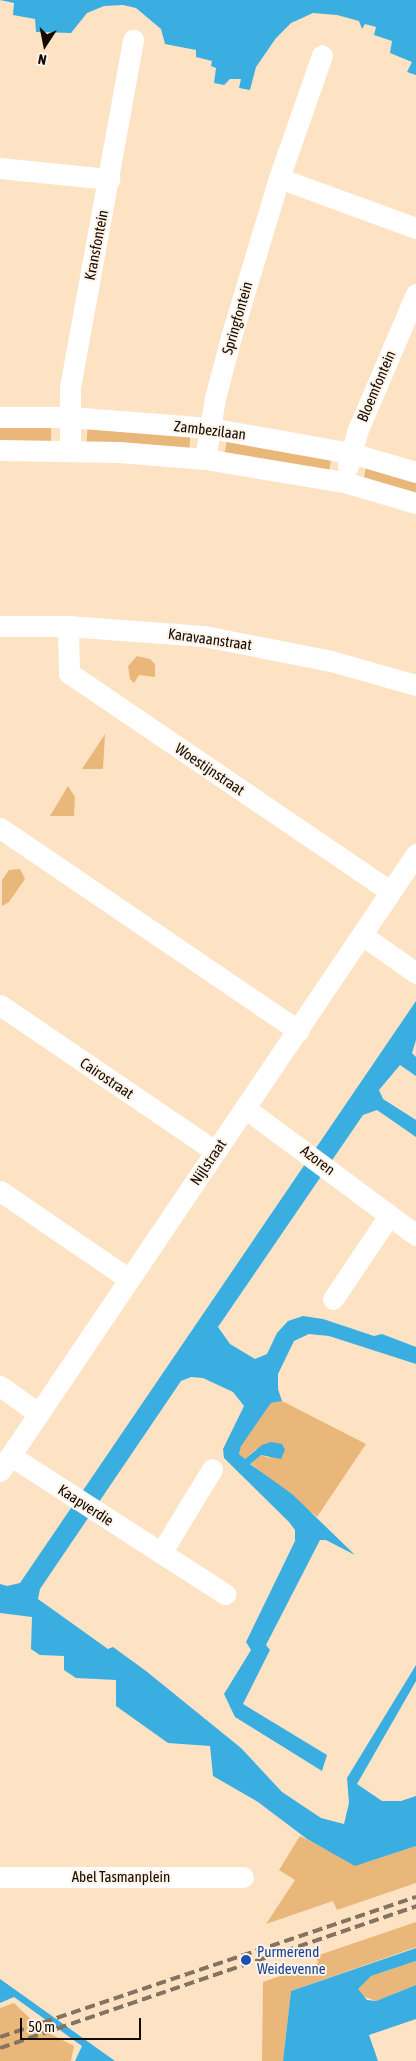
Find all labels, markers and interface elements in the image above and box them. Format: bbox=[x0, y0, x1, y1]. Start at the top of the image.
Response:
north arrow bbox=[20, 20, 70, 70]
text: N bbox=[37, 51, 48, 68]
street label: Kransfontein bbox=[80, 208, 112, 282]
street label: Springfontein bbox=[218, 279, 256, 357]
street label: Bloemfontein bbox=[353, 348, 399, 424]
street label: Zambezilaan bbox=[173, 417, 247, 443]
street label: Karavaanstraat bbox=[167, 624, 253, 654]
street label: Woestijnstraat bbox=[172, 739, 248, 799]
street label: Cairostraat bbox=[77, 1054, 137, 1102]
street label: Nijlstraat bbox=[186, 1136, 230, 1188]
street label: Azoren bbox=[297, 1141, 339, 1179]
street label: Kaapverdie bbox=[55, 1480, 117, 1530]
street label: Abel Tasmanplein bbox=[72, 1868, 170, 1886]
place label: Purmerend Weidevenne bbox=[257, 1942, 326, 1977]
marker: Purmerend Weidevenne bbox=[239, 1953, 253, 1967]
scale bar bbox=[22, 2008, 144, 2040]
text: 50 m bbox=[28, 2018, 55, 2035]

